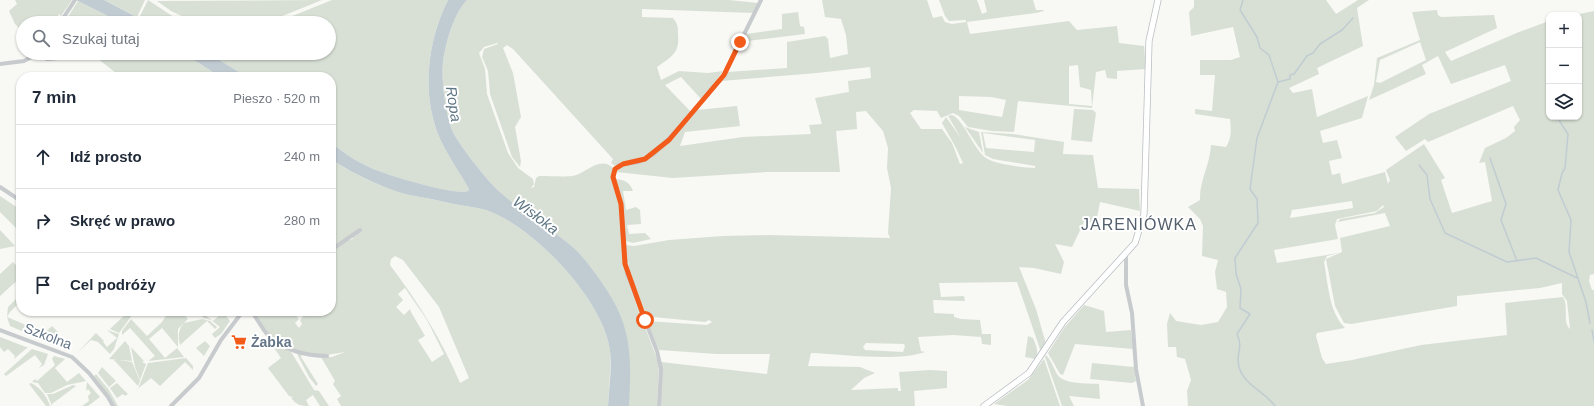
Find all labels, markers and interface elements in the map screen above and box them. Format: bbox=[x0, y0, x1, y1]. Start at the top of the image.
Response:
map controls bbox=[1546, 12, 1582, 120]
button: + bbox=[1546, 12, 1582, 48]
search box bbox=[16, 16, 336, 60]
icon: search bbox=[30, 27, 52, 49]
text: Szukaj tutaj bbox=[62, 30, 140, 47]
route end bbox=[731, 33, 749, 51]
button: − bbox=[1546, 48, 1582, 84]
button: layers bbox=[1546, 84, 1582, 120]
water label: Ropa bbox=[443, 85, 465, 123]
text: 7 min bbox=[32, 88, 76, 107]
text: Pieszo · 520 m bbox=[233, 91, 320, 106]
icon: ahead bbox=[32, 146, 54, 168]
text: Idź prosto bbox=[70, 148, 142, 165]
text: 240 m bbox=[284, 149, 320, 164]
water label: Wisłoka bbox=[510, 192, 562, 238]
icon: right bbox=[32, 210, 54, 232]
text: Skręć w prawo bbox=[70, 212, 175, 229]
text: 280 m bbox=[284, 213, 320, 228]
district label: JARENIÓWKA bbox=[1081, 215, 1197, 233]
icon: arrive bbox=[32, 274, 54, 296]
text: Cel podróży bbox=[70, 276, 156, 293]
route start bbox=[636, 311, 654, 329]
street label: Szkolna bbox=[22, 320, 74, 352]
supermarket icon: Żabka bbox=[230, 333, 248, 351]
place label: Żabka bbox=[251, 334, 292, 350]

